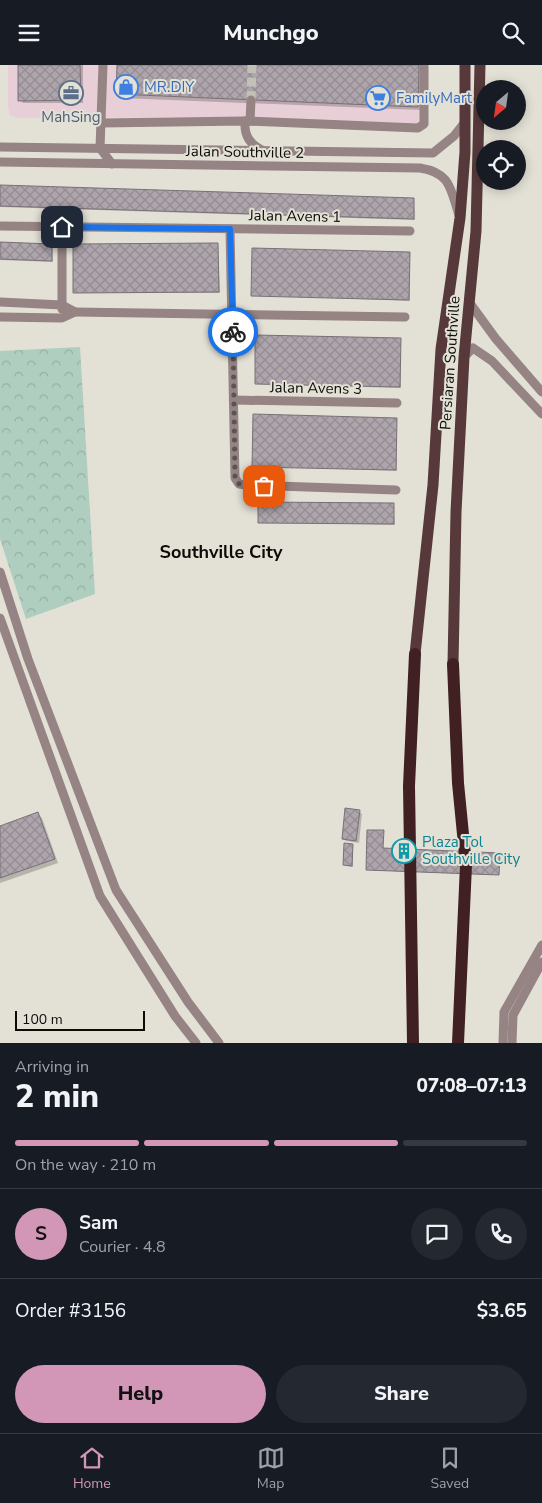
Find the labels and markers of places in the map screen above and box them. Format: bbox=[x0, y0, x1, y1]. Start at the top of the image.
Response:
shop icon: MR.DIY bbox=[113, 74, 139, 100]
place label: MR.DIY bbox=[144, 77, 195, 97]
office icon: MahSing bbox=[58, 80, 84, 106]
supermarket icon: FamilyMart bbox=[365, 85, 391, 111]
place label: FamilyMart bbox=[396, 88, 473, 108]
place label: MahSing bbox=[41, 107, 101, 127]
pin bbox=[41, 206, 83, 248]
pin bbox=[243, 465, 285, 507]
place label: Plaza Tol Southville City bbox=[422, 832, 520, 869]
building icon: Plaza Tol Southville City bbox=[391, 838, 417, 864]

